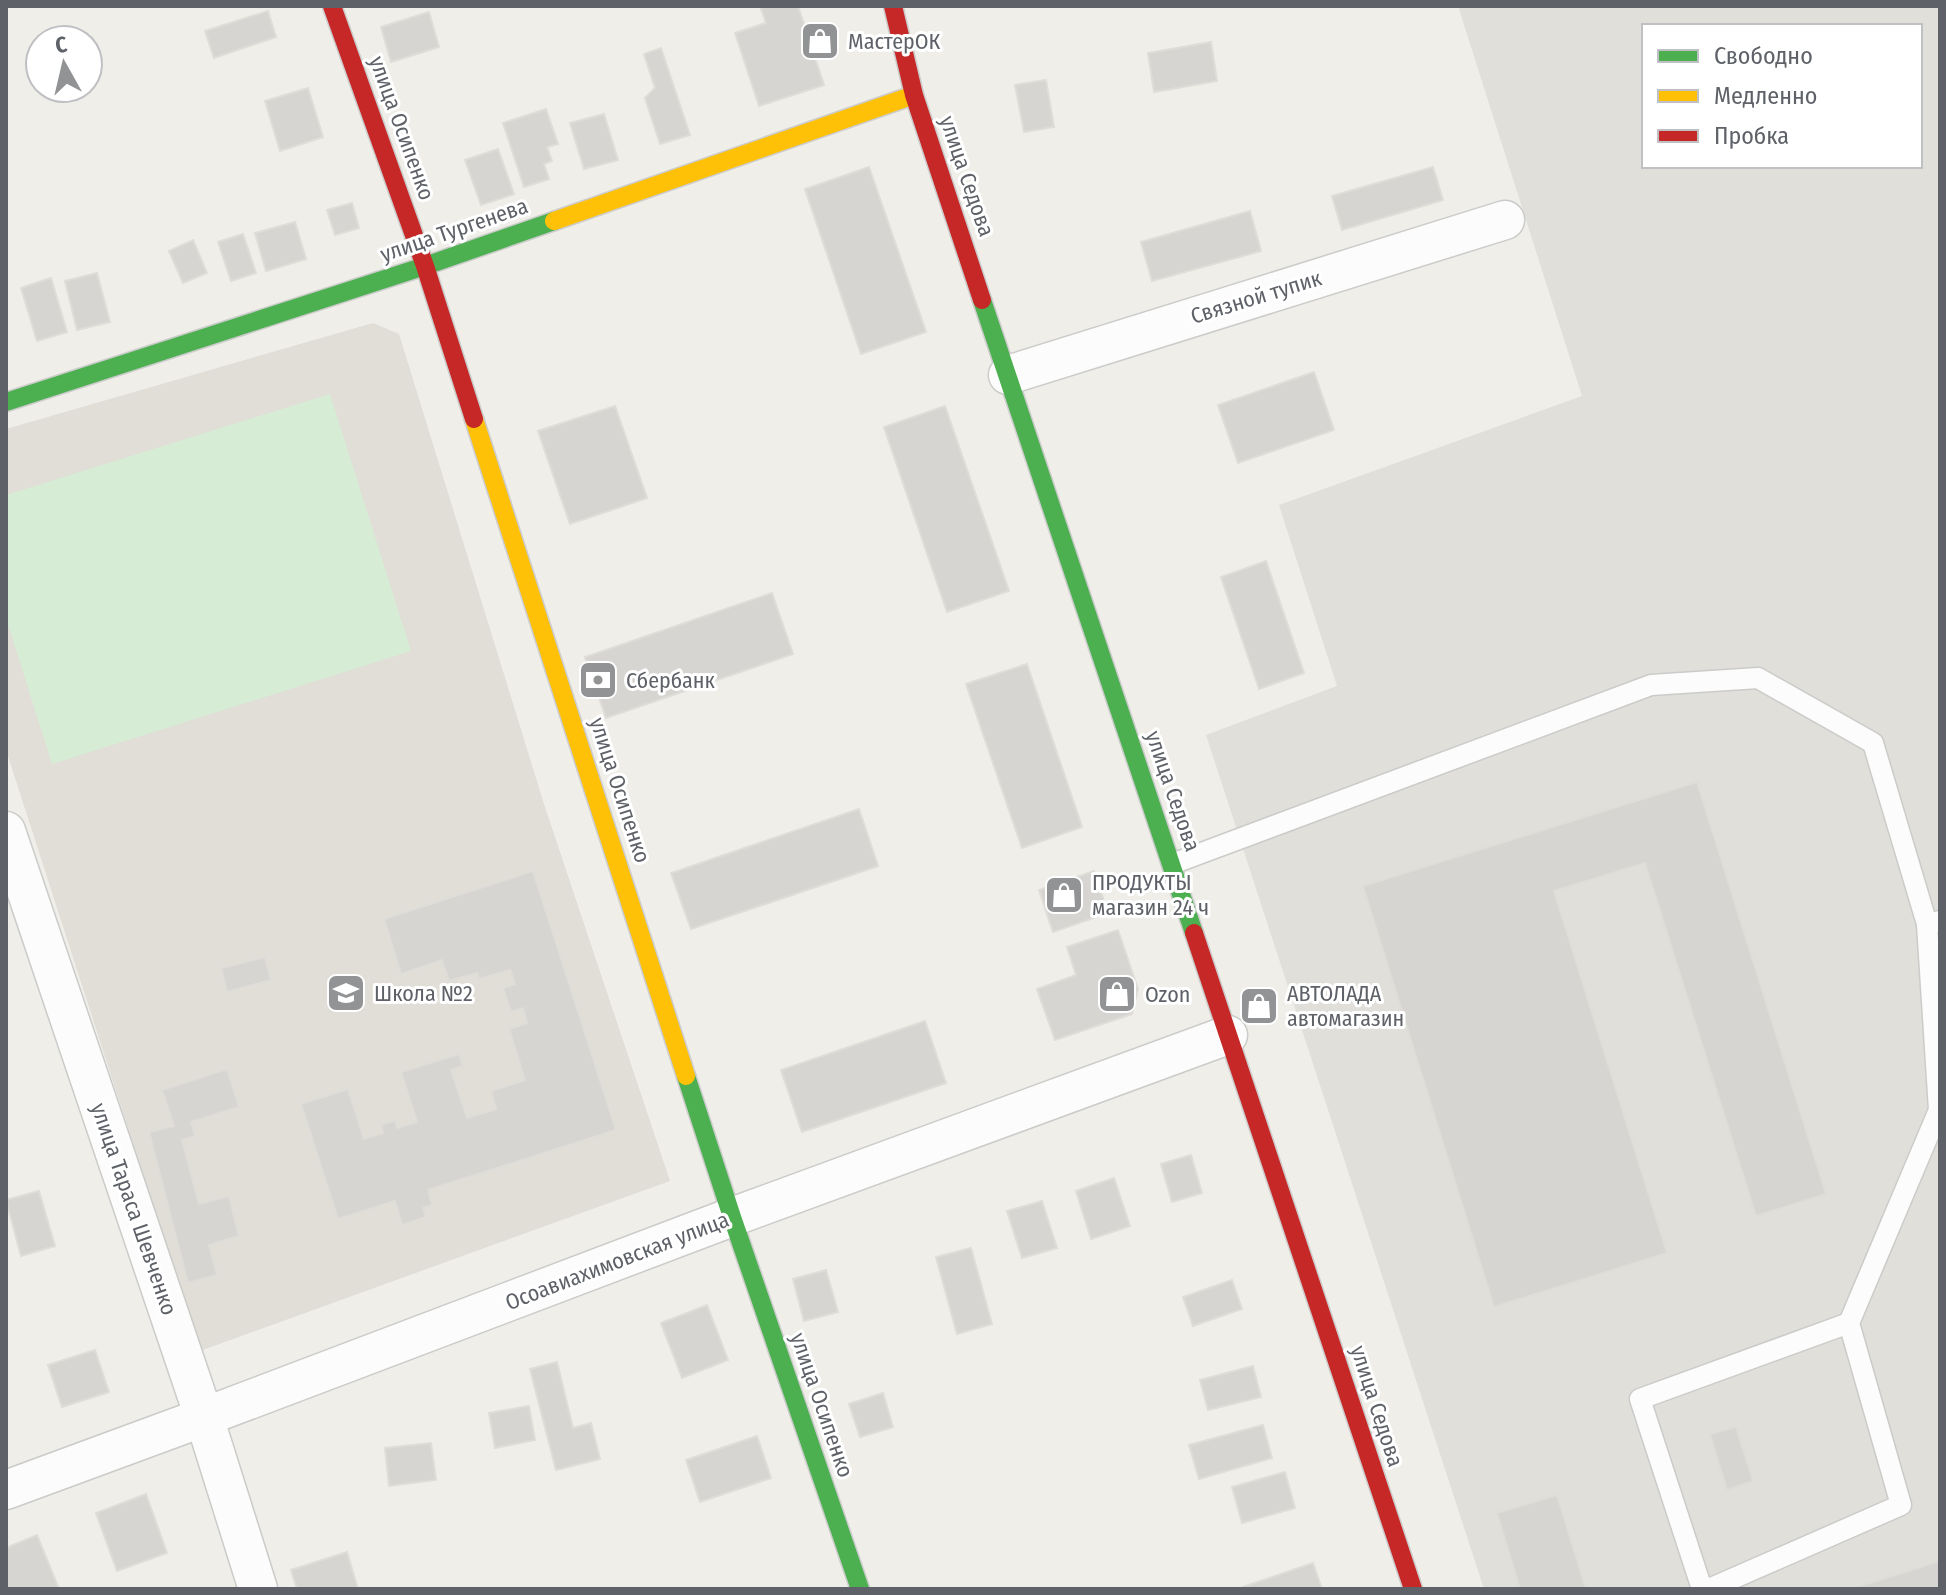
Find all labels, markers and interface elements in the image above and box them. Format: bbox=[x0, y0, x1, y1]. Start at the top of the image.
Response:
shop icon: МастерОК bbox=[799, 20, 841, 62]
north arrow bbox=[24, 24, 104, 104]
legend bbox=[1642, 24, 1922, 168]
place label: МастерОК bbox=[848, 28, 941, 55]
text: С bbox=[54, 30, 69, 59]
text: Свободно bbox=[1714, 42, 1813, 70]
street label: улица Осипенко bbox=[363, 52, 441, 204]
text: Медленно bbox=[1714, 82, 1817, 110]
street label: улица Седова bbox=[934, 112, 1000, 240]
text: Пробка bbox=[1714, 122, 1789, 150]
street label: улица Тургенева bbox=[377, 192, 531, 268]
street label: Связной тупик bbox=[1187, 264, 1325, 330]
bank icon: Сбербанк bbox=[577, 659, 619, 701]
place label: Сбербанк bbox=[626, 667, 716, 694]
street label: улица Осипенко bbox=[584, 714, 656, 866]
street label: улица Седова bbox=[1140, 727, 1206, 855]
place label: ПРОДУКТЫ магазин 24 ч bbox=[1092, 869, 1209, 921]
shop icon: ПРОДУКТЫ магазин 24 ч bbox=[1043, 874, 1085, 916]
school or university icon: Школа №2 bbox=[325, 972, 367, 1014]
shop icon: Ozon bbox=[1096, 973, 1138, 1015]
place label: Школа №2 bbox=[374, 980, 473, 1007]
place label: АВТОЛАДА автомагазин bbox=[1287, 980, 1404, 1032]
place label: Ozon bbox=[1145, 981, 1190, 1008]
shop icon: АВТОЛАДА автомагазин bbox=[1238, 985, 1280, 1027]
street label: улица Тараса Шевченко bbox=[85, 1099, 183, 1319]
street label: Осоавиахимовская улица bbox=[501, 1206, 733, 1316]
street label: улица Осипенко bbox=[785, 1329, 859, 1481]
street label: улица Седова bbox=[1345, 1342, 1409, 1470]

